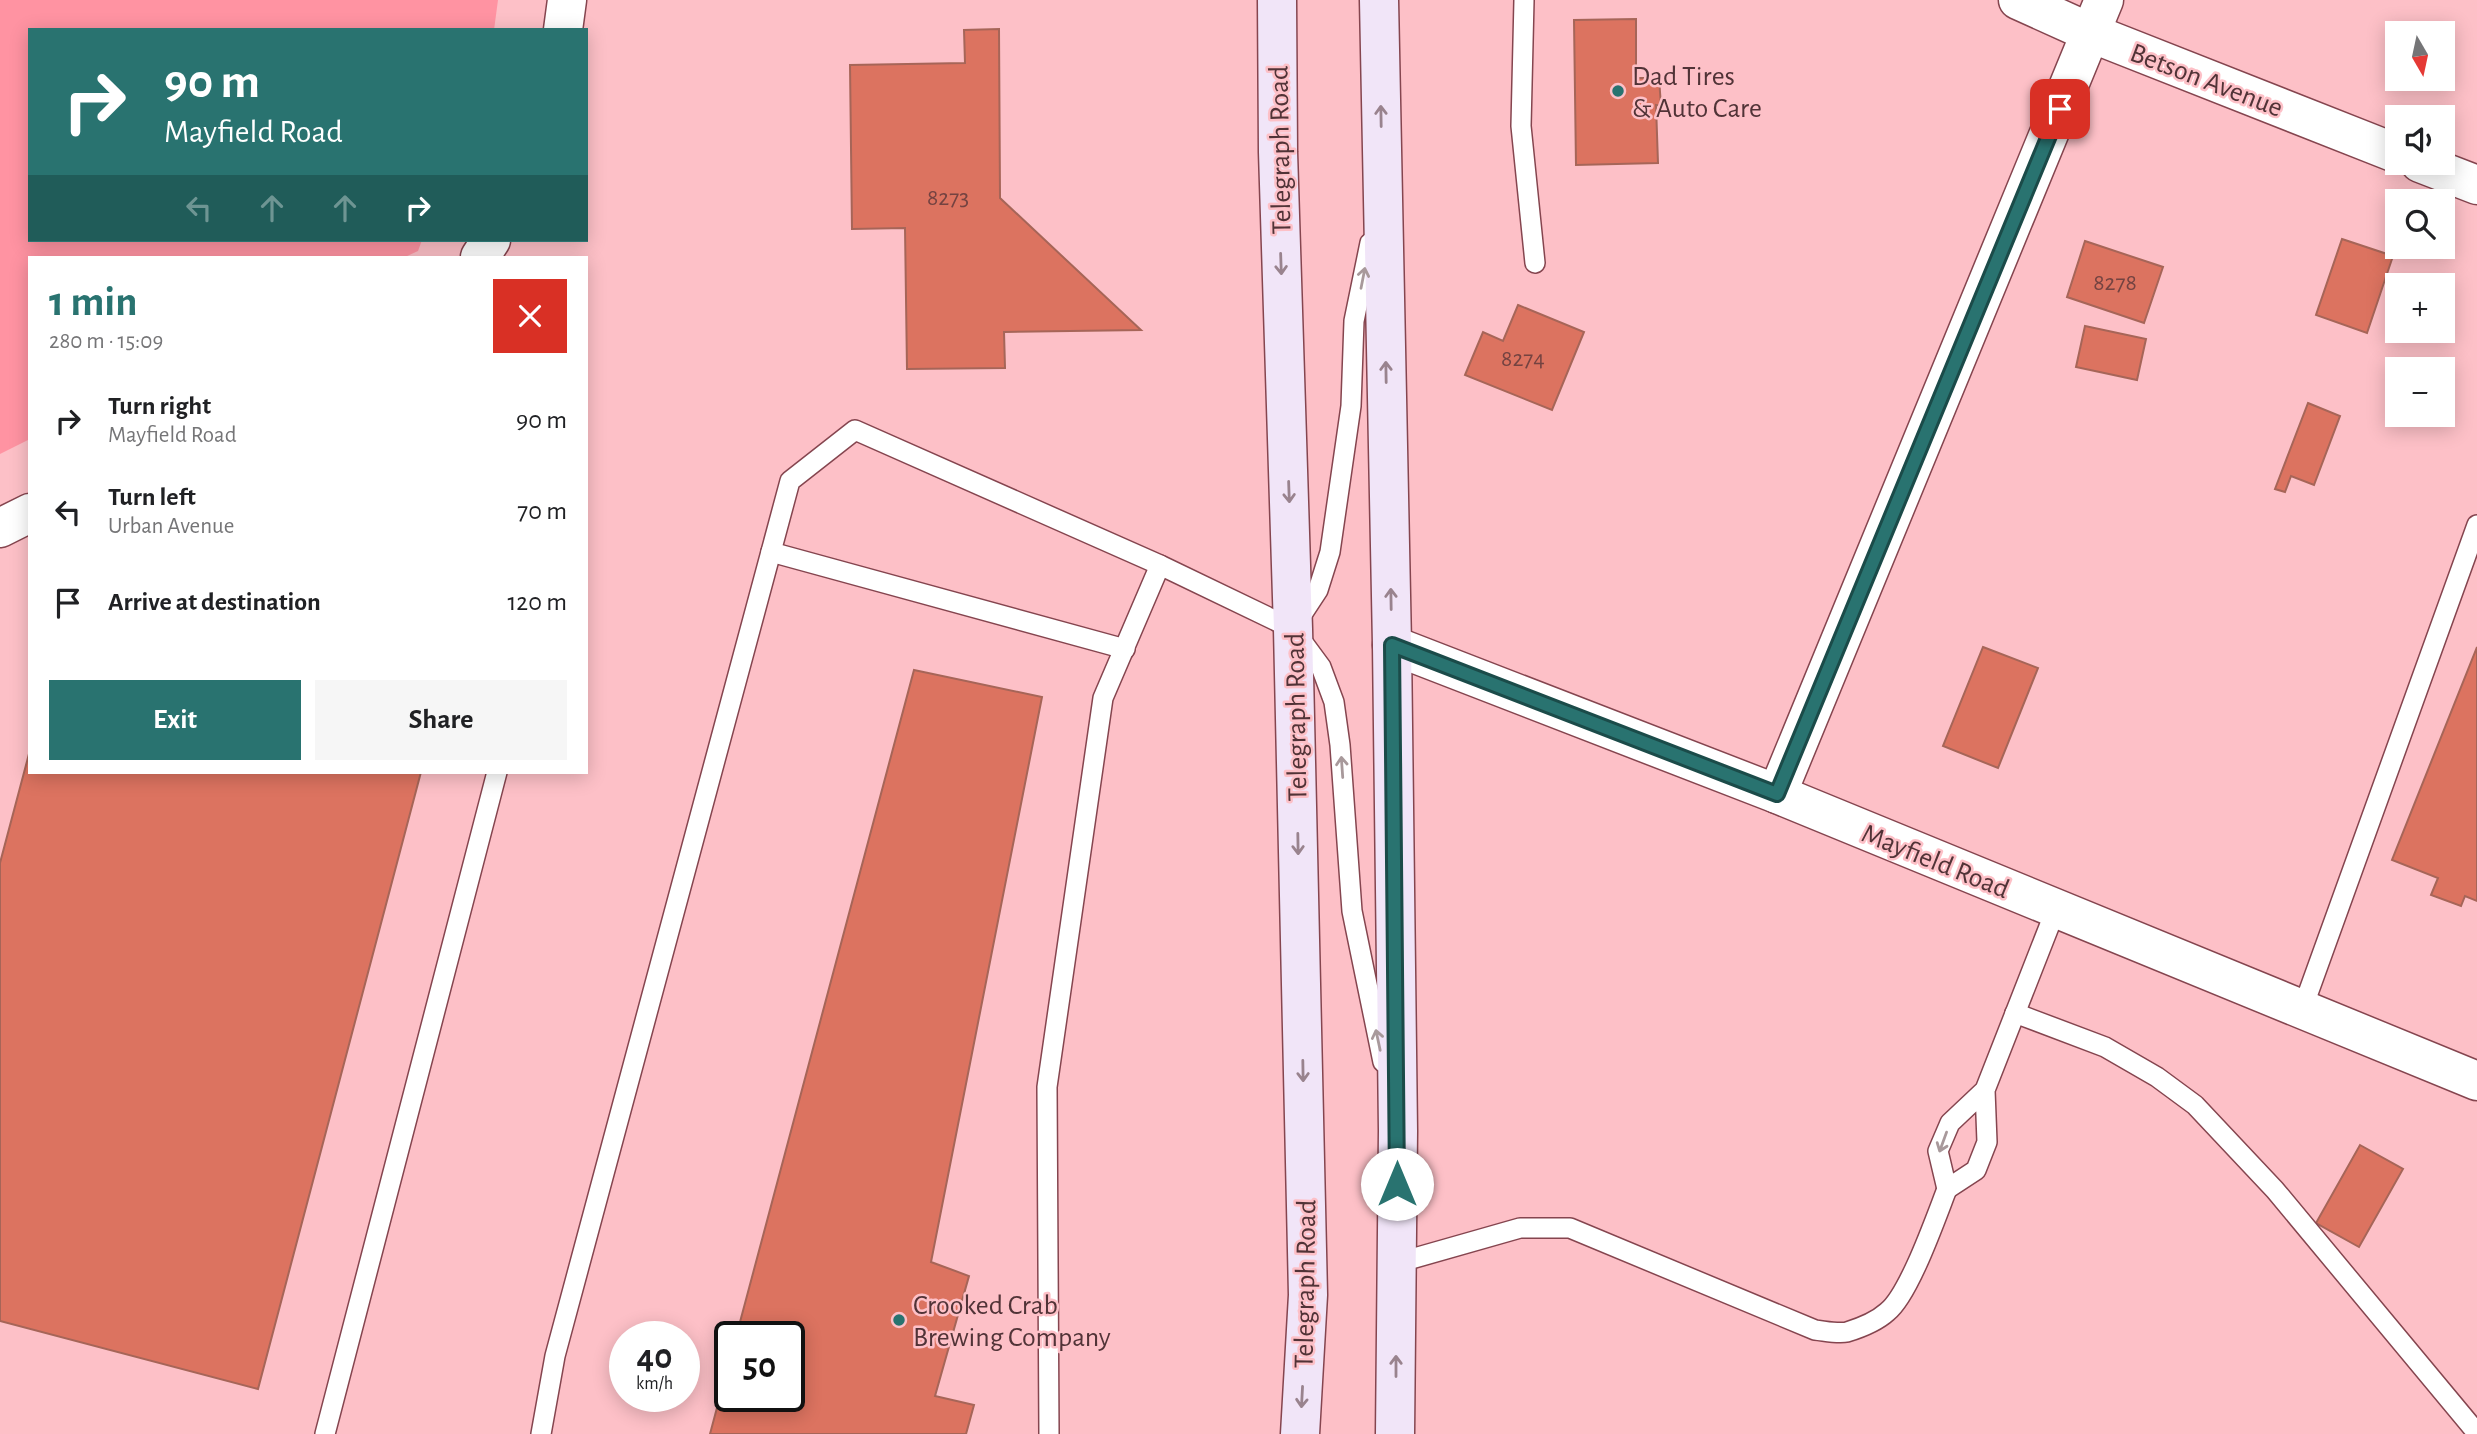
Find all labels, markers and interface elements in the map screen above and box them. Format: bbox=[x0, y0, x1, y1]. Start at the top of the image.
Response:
north arrow bbox=[2385, 21, 2455, 91]
map controls bbox=[2385, 21, 2455, 427]
street label: Betson Avenue bbox=[2126, 39, 2287, 123]
icon: right bbox=[49, 56, 140, 147]
text: 90 m bbox=[164, 58, 260, 107]
place label: Dad Tires & Auto Care bbox=[1632, 63, 1762, 123]
street label: Telegraph Road bbox=[1266, 65, 1296, 235]
pin bbox=[2030, 79, 2090, 139]
marker: Dad Tires & Auto Care bbox=[1610, 83, 1626, 99]
icon: arrive bbox=[2041, 90, 2079, 128]
one-way arrow bbox=[1374, 105, 1388, 128]
button: sound bbox=[2385, 105, 2455, 175]
text: Mayfield Road bbox=[164, 116, 343, 148]
house number: 8273 bbox=[927, 186, 969, 210]
icon: left bbox=[180, 189, 218, 227]
icon: ahead bbox=[253, 189, 291, 227]
icon: ahead bbox=[326, 189, 364, 227]
icon: right bbox=[399, 189, 437, 227]
button: search bbox=[2385, 189, 2455, 259]
one-way arrow bbox=[1275, 252, 1288, 275]
one-way arrow bbox=[1357, 267, 1371, 290]
house number: 8278 bbox=[2093, 271, 2137, 295]
button: + bbox=[2385, 273, 2455, 343]
button: close bbox=[493, 279, 567, 353]
text: 1 min bbox=[49, 281, 138, 323]
text: 280 m · 15:09 bbox=[49, 330, 163, 353]
house number: 8274 bbox=[1501, 347, 1545, 371]
button: − bbox=[2385, 357, 2455, 427]
one-way arrow bbox=[1379, 361, 1393, 384]
text: Turn right bbox=[108, 393, 211, 419]
icon: right bbox=[49, 402, 87, 440]
text: 90 m bbox=[516, 407, 567, 433]
text: Mayfield Road bbox=[108, 424, 237, 447]
one-way arrow bbox=[1282, 480, 1295, 503]
text: Turn left bbox=[108, 484, 196, 510]
icon: left bbox=[49, 493, 87, 531]
text: 70 m bbox=[517, 498, 567, 524]
text: Urban Avenue bbox=[108, 515, 234, 538]
icon: arrive bbox=[49, 584, 87, 622]
one-way arrow bbox=[1384, 588, 1398, 611]
text: Arrive at destination bbox=[108, 589, 321, 615]
text: 120 m bbox=[507, 589, 567, 615]
street label: Telegraph Road bbox=[1282, 632, 1312, 802]
button: Exit bbox=[49, 680, 301, 760]
button: Share bbox=[315, 680, 567, 760]
one-way arrow bbox=[1335, 756, 1348, 779]
street label: Mayfield Road bbox=[1857, 820, 2013, 904]
one-way arrow bbox=[1291, 832, 1305, 855]
one-way arrow bbox=[1371, 1029, 1385, 1052]
one-way arrow bbox=[1296, 1060, 1310, 1083]
one-way arrow bbox=[1936, 1130, 1948, 1152]
position arrow bbox=[1360, 1147, 1434, 1221]
street label: Telegraph Road bbox=[1291, 1199, 1321, 1369]
place label: Crooked Crab Brewing Company bbox=[913, 1292, 1111, 1352]
marker: Crooked Crab Brewing Company bbox=[891, 1312, 907, 1328]
speed limit sign: 50 bbox=[714, 1321, 805, 1412]
text: 40 bbox=[637, 1340, 672, 1375]
one-way arrow bbox=[1389, 1355, 1403, 1378]
text: km/h bbox=[636, 1375, 673, 1393]
one-way arrow bbox=[1295, 1385, 1308, 1407]

